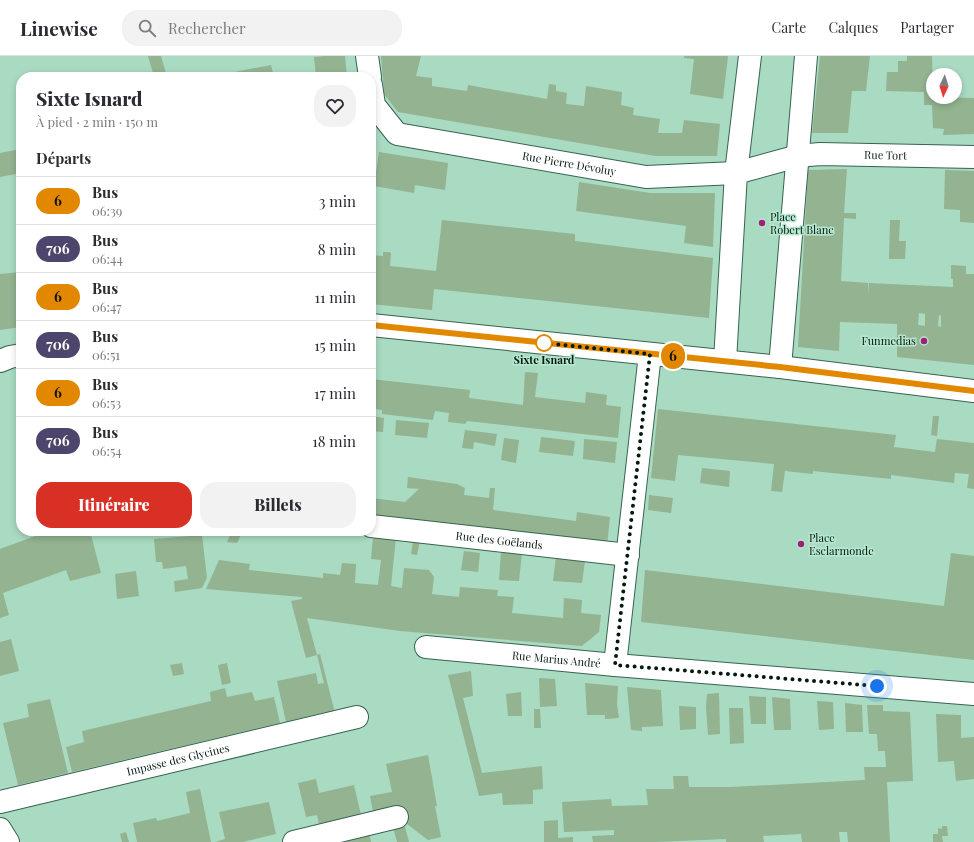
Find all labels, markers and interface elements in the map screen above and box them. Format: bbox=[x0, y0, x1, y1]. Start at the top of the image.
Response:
search box bbox=[122, 10, 402, 46]
text: Linewise bbox=[20, 15, 98, 41]
icon: search bbox=[136, 17, 158, 39]
text: Rechercher bbox=[168, 18, 246, 38]
text: Carte bbox=[772, 18, 806, 37]
text: Calques bbox=[828, 18, 878, 37]
text: Partager bbox=[900, 18, 954, 37]
north arrow bbox=[926, 68, 962, 104]
map controls bbox=[926, 68, 962, 104]
text: Sixte Isnard bbox=[36, 85, 142, 111]
button: heart bbox=[314, 85, 356, 127]
text: À pied · 2 min · 150 m bbox=[36, 113, 158, 130]
street label: Rue Tort bbox=[864, 147, 907, 163]
text: Départs bbox=[36, 148, 91, 168]
street label: Rue Pierre Dévoluy bbox=[521, 148, 618, 179]
text: Bus bbox=[92, 182, 118, 202]
text: 6 bbox=[54, 191, 62, 210]
text: 3 min bbox=[319, 191, 356, 211]
text: 06:39 bbox=[92, 202, 122, 219]
place label: Place Robert Blanc bbox=[770, 209, 834, 237]
marker: Place Robert Blanc bbox=[757, 218, 767, 228]
text: Bus bbox=[92, 230, 118, 250]
text: 706 bbox=[46, 239, 70, 258]
text: 8 min bbox=[318, 239, 356, 259]
text: 06:44 bbox=[92, 250, 123, 267]
text: Bus bbox=[92, 278, 118, 298]
text: 6 bbox=[54, 287, 62, 306]
text: 11 min bbox=[314, 287, 356, 307]
text: 06:47 bbox=[92, 298, 122, 315]
text: Bus bbox=[92, 326, 118, 346]
place label: Funmedias bbox=[861, 333, 916, 348]
marker: Sixte Isnard bbox=[535, 334, 553, 352]
text: 706 bbox=[46, 335, 70, 354]
text: 15 min bbox=[314, 335, 356, 355]
marker: Funmedias bbox=[919, 336, 929, 346]
line badge: 6 bbox=[660, 343, 686, 369]
text: 06:51 bbox=[92, 346, 120, 363]
text: 6 bbox=[669, 346, 677, 365]
place label: Sixte Isnard bbox=[514, 352, 575, 367]
text: Bus bbox=[92, 374, 118, 394]
text: 6 bbox=[54, 383, 62, 402]
text: 17 min bbox=[314, 383, 356, 403]
text: 06:53 bbox=[92, 394, 121, 411]
text: Bus bbox=[92, 422, 118, 442]
text: 706 bbox=[46, 431, 70, 450]
text: 18 min bbox=[312, 431, 356, 451]
text: 06:54 bbox=[92, 442, 122, 459]
button: Itinéraire bbox=[36, 482, 192, 528]
button: Billets bbox=[200, 482, 356, 528]
street label: Rue des Goëlands bbox=[455, 528, 544, 552]
place label: Place Esclarmonde bbox=[809, 530, 874, 558]
marker: Place Esclarmonde bbox=[796, 539, 806, 549]
street label: Rue Marius André bbox=[511, 647, 602, 671]
your location bbox=[867, 676, 887, 696]
street label: Impasse des Glycines bbox=[125, 740, 231, 779]

